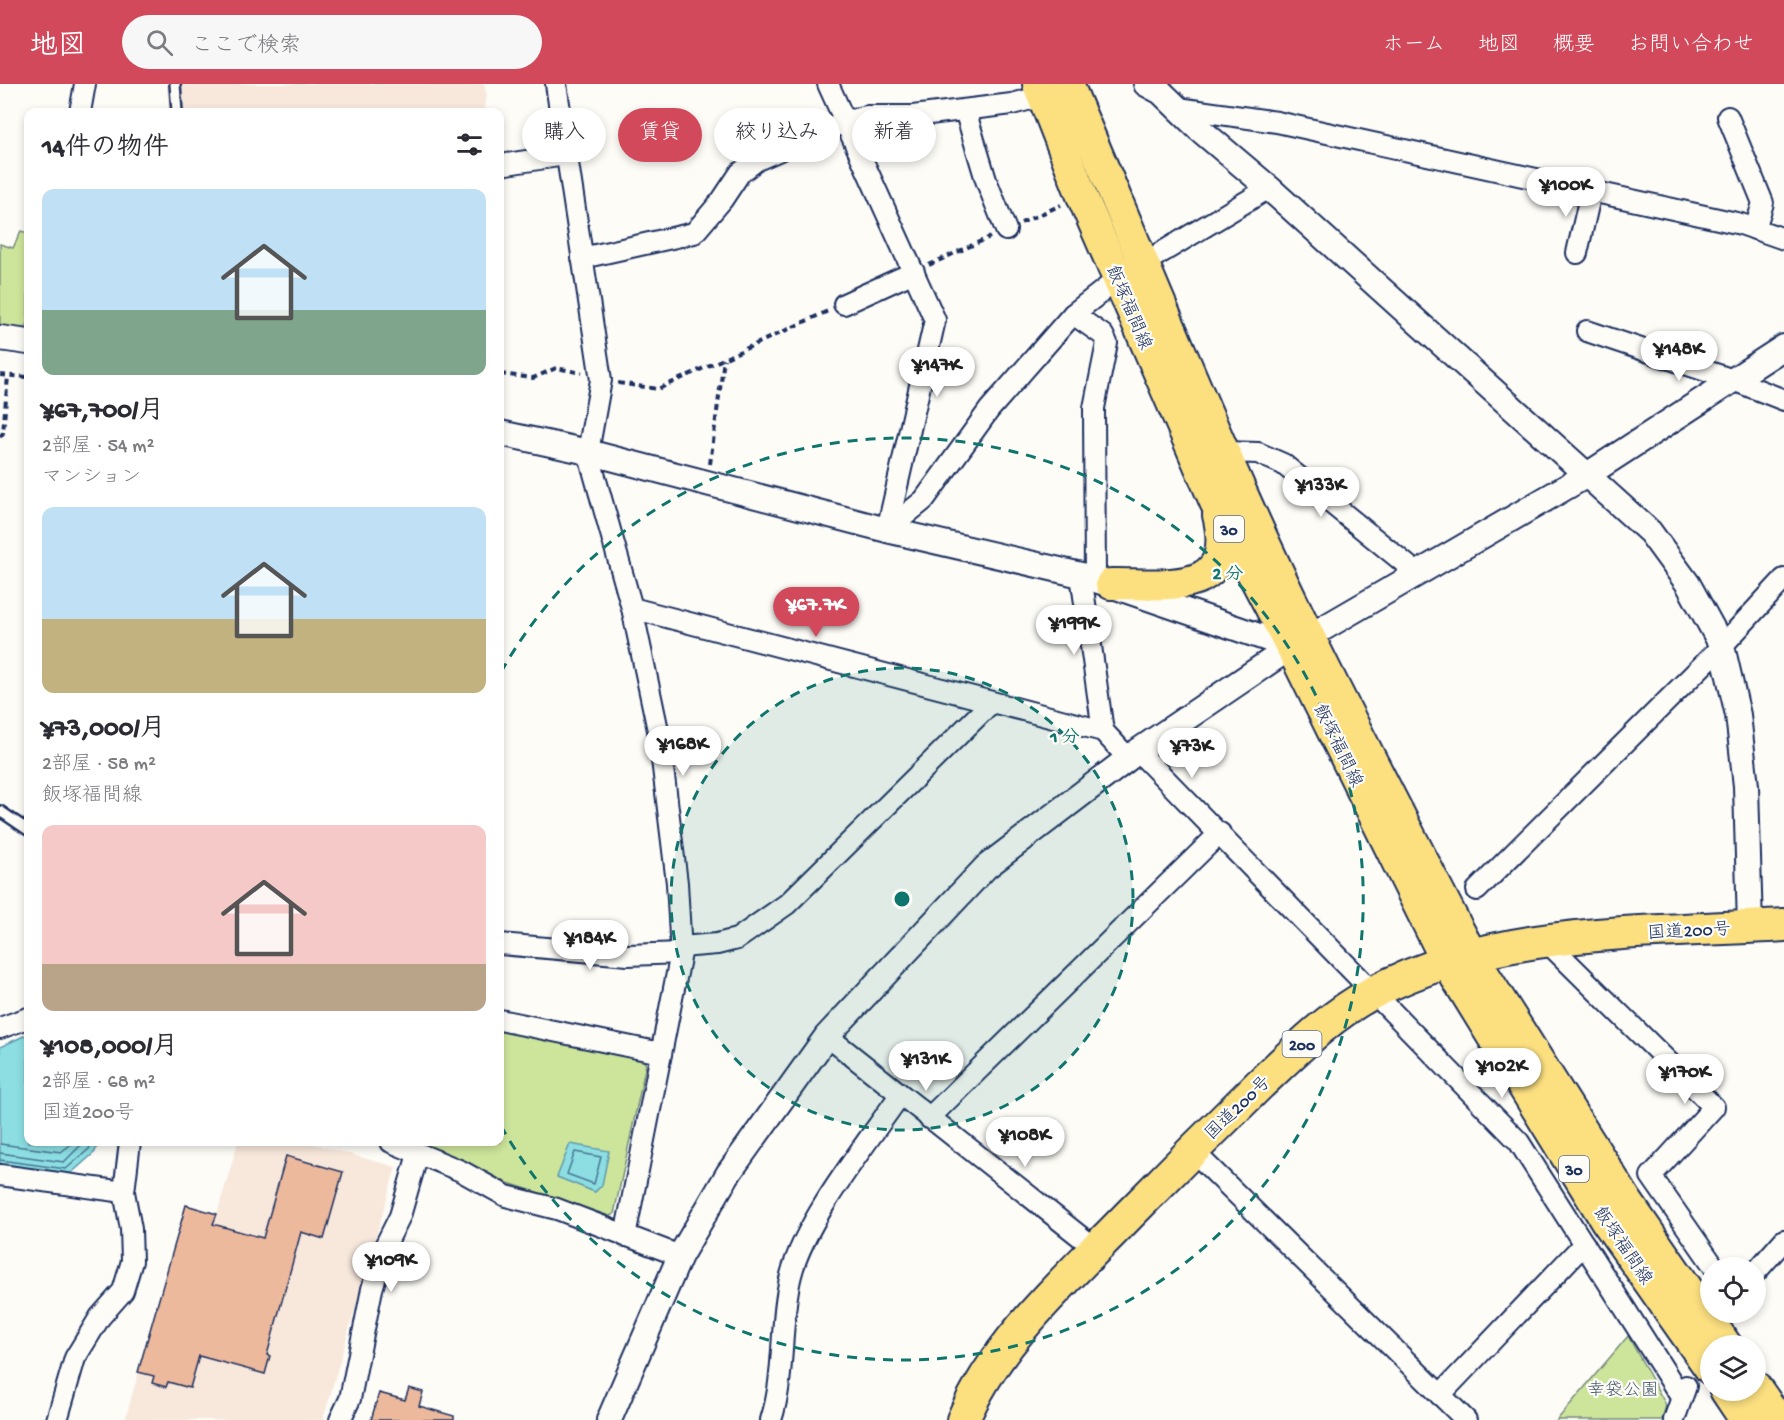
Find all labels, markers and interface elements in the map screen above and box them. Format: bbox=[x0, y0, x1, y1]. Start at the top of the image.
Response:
search box bbox=[122, 15, 542, 69]
icon: search bbox=[143, 26, 176, 59]
text: 地図 bbox=[30, 31, 86, 64]
text: ここで検索 bbox=[191, 34, 301, 60]
text: ホーム bbox=[1383, 34, 1445, 59]
text: 地図 bbox=[1478, 34, 1520, 59]
text: 概要 bbox=[1553, 34, 1595, 59]
text: お問い合わせ bbox=[1628, 34, 1754, 59]
chip: 購入 bbox=[522, 108, 606, 162]
chip: 賃貸 bbox=[618, 108, 702, 162]
chip: 絞り込み bbox=[714, 108, 840, 162]
chip: 新着 bbox=[852, 108, 936, 162]
icon: filters bbox=[453, 128, 486, 161]
text: 14件の物件 bbox=[42, 134, 169, 165]
pin: ¥100K bbox=[1524, 167, 1608, 218]
text: ¥100K bbox=[1540, 175, 1592, 198]
icon: home bbox=[210, 228, 318, 336]
street label: 飯塚福間線 bbox=[1100, 262, 1156, 354]
pin: ¥148K bbox=[1637, 331, 1721, 382]
text: ¥148K bbox=[1655, 339, 1703, 362]
pin: ¥147K bbox=[895, 347, 979, 398]
text: ¥147K bbox=[913, 355, 961, 378]
text: ¥67,700/月 bbox=[42, 397, 164, 428]
text: 2部屋 · 54 m² bbox=[42, 436, 154, 459]
text: マンション bbox=[42, 467, 141, 490]
pin: ¥133K bbox=[1279, 467, 1363, 518]
text: ¥133K bbox=[1296, 475, 1346, 498]
road number: 30 bbox=[1214, 516, 1244, 542]
icon: home bbox=[210, 546, 318, 654]
text: 2 分 bbox=[1212, 564, 1244, 586]
pin: ¥67.7K bbox=[767, 587, 865, 638]
text: ¥67.7K bbox=[787, 595, 845, 618]
pin: ¥199K bbox=[1032, 605, 1116, 656]
text: ¥199K bbox=[1050, 613, 1098, 636]
street label: 飯塚福間線 bbox=[1308, 701, 1367, 791]
text: ¥73,000/月 bbox=[42, 715, 166, 746]
pin: ¥168K bbox=[641, 726, 725, 777]
text: 1 分 bbox=[1049, 727, 1080, 749]
pin: ¥73K bbox=[1156, 728, 1228, 779]
text: ¥168K bbox=[658, 734, 708, 757]
text: ¥73K bbox=[1171, 736, 1213, 759]
text: 2部屋 · 58 m² bbox=[42, 754, 156, 777]
text: 飯塚福間線 bbox=[42, 785, 142, 808]
icon: home bbox=[210, 864, 318, 972]
centre of rings bbox=[892, 889, 912, 909]
street label: 国道200号 bbox=[1647, 919, 1731, 945]
pin: ¥184K bbox=[548, 920, 632, 971]
text: ¥184K bbox=[566, 928, 614, 951]
road number: 200 bbox=[1282, 1031, 1322, 1057]
text: ¥108,000/月 bbox=[42, 1033, 178, 1064]
pin: ¥131K bbox=[884, 1041, 968, 1092]
pin: ¥102K bbox=[1460, 1048, 1544, 1099]
text: ¥131K bbox=[903, 1049, 949, 1072]
pin: ¥170K bbox=[1643, 1054, 1727, 1105]
text: ¥102K bbox=[1477, 1056, 1527, 1079]
text: ¥170K bbox=[1660, 1062, 1710, 1085]
text: 2部屋 · 68 m² bbox=[42, 1072, 156, 1095]
street label: 国道200号 bbox=[1201, 1072, 1276, 1145]
text: 国道200号 bbox=[42, 1103, 135, 1126]
pin: ¥108K bbox=[983, 1117, 1067, 1168]
text: ¥108K bbox=[1000, 1125, 1050, 1148]
road number: 30 bbox=[1559, 1156, 1589, 1182]
street label: 飯塚福間線 bbox=[1588, 1203, 1657, 1290]
pin: ¥109K bbox=[349, 1242, 433, 1293]
text: ¥109K bbox=[366, 1250, 416, 1273]
map controls bbox=[1700, 1257, 1766, 1401]
button: locate bbox=[1700, 1257, 1766, 1323]
button: layers bbox=[1700, 1335, 1766, 1401]
park label: 幸袋公園 bbox=[1587, 1380, 1659, 1402]

